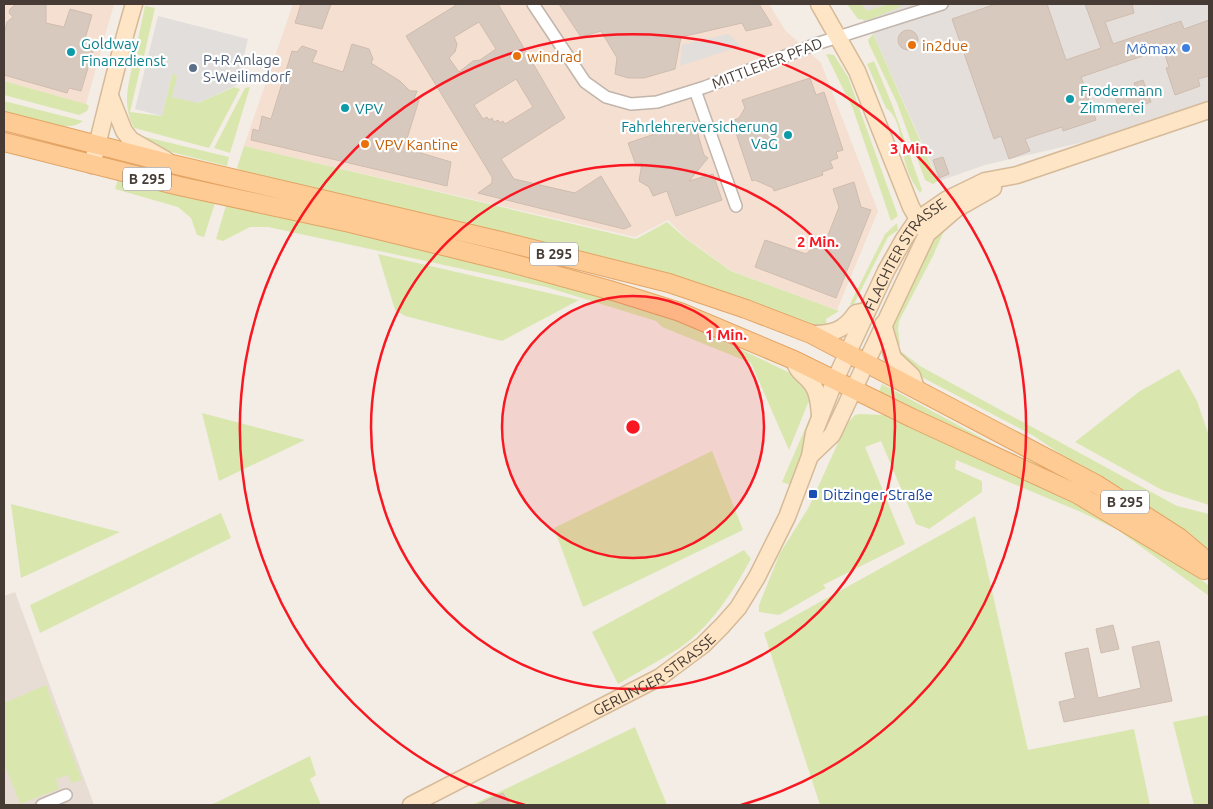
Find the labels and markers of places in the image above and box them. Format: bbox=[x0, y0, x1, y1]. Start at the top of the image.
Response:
place label: Goldway Finanzdienst bbox=[81, 35, 166, 69]
place label: in2due bbox=[922, 37, 968, 54]
marker: in2due bbox=[906, 39, 918, 51]
place label: Mömax bbox=[1126, 40, 1176, 57]
marker: Mömax bbox=[1180, 42, 1192, 54]
marker: Goldway Finanzdienst bbox=[65, 46, 77, 58]
place label: windrad bbox=[527, 48, 582, 65]
marker: windrad bbox=[511, 50, 523, 62]
place label: P+R Anlage S-Weilimdorf bbox=[203, 51, 291, 85]
marker: P+R Anlage S-Weilimdorf bbox=[187, 62, 199, 74]
place label: Frodermann Zimmerei bbox=[1080, 82, 1163, 116]
marker: Frodermann Zimmerei bbox=[1064, 93, 1076, 105]
place label: VPV bbox=[355, 100, 383, 117]
marker: VPV bbox=[339, 102, 351, 114]
place label: Fahrlehrerversicherung VaG bbox=[621, 118, 778, 152]
marker: Fahrlehrerversicherung VaG bbox=[782, 129, 794, 141]
place label: VPV Kantine bbox=[375, 136, 458, 153]
marker: VPV Kantine bbox=[359, 138, 371, 150]
centre of rings bbox=[624, 418, 642, 436]
place label: Ditzinger Straße bbox=[823, 486, 933, 503]
marker: Ditzinger Straße bbox=[807, 488, 819, 500]

